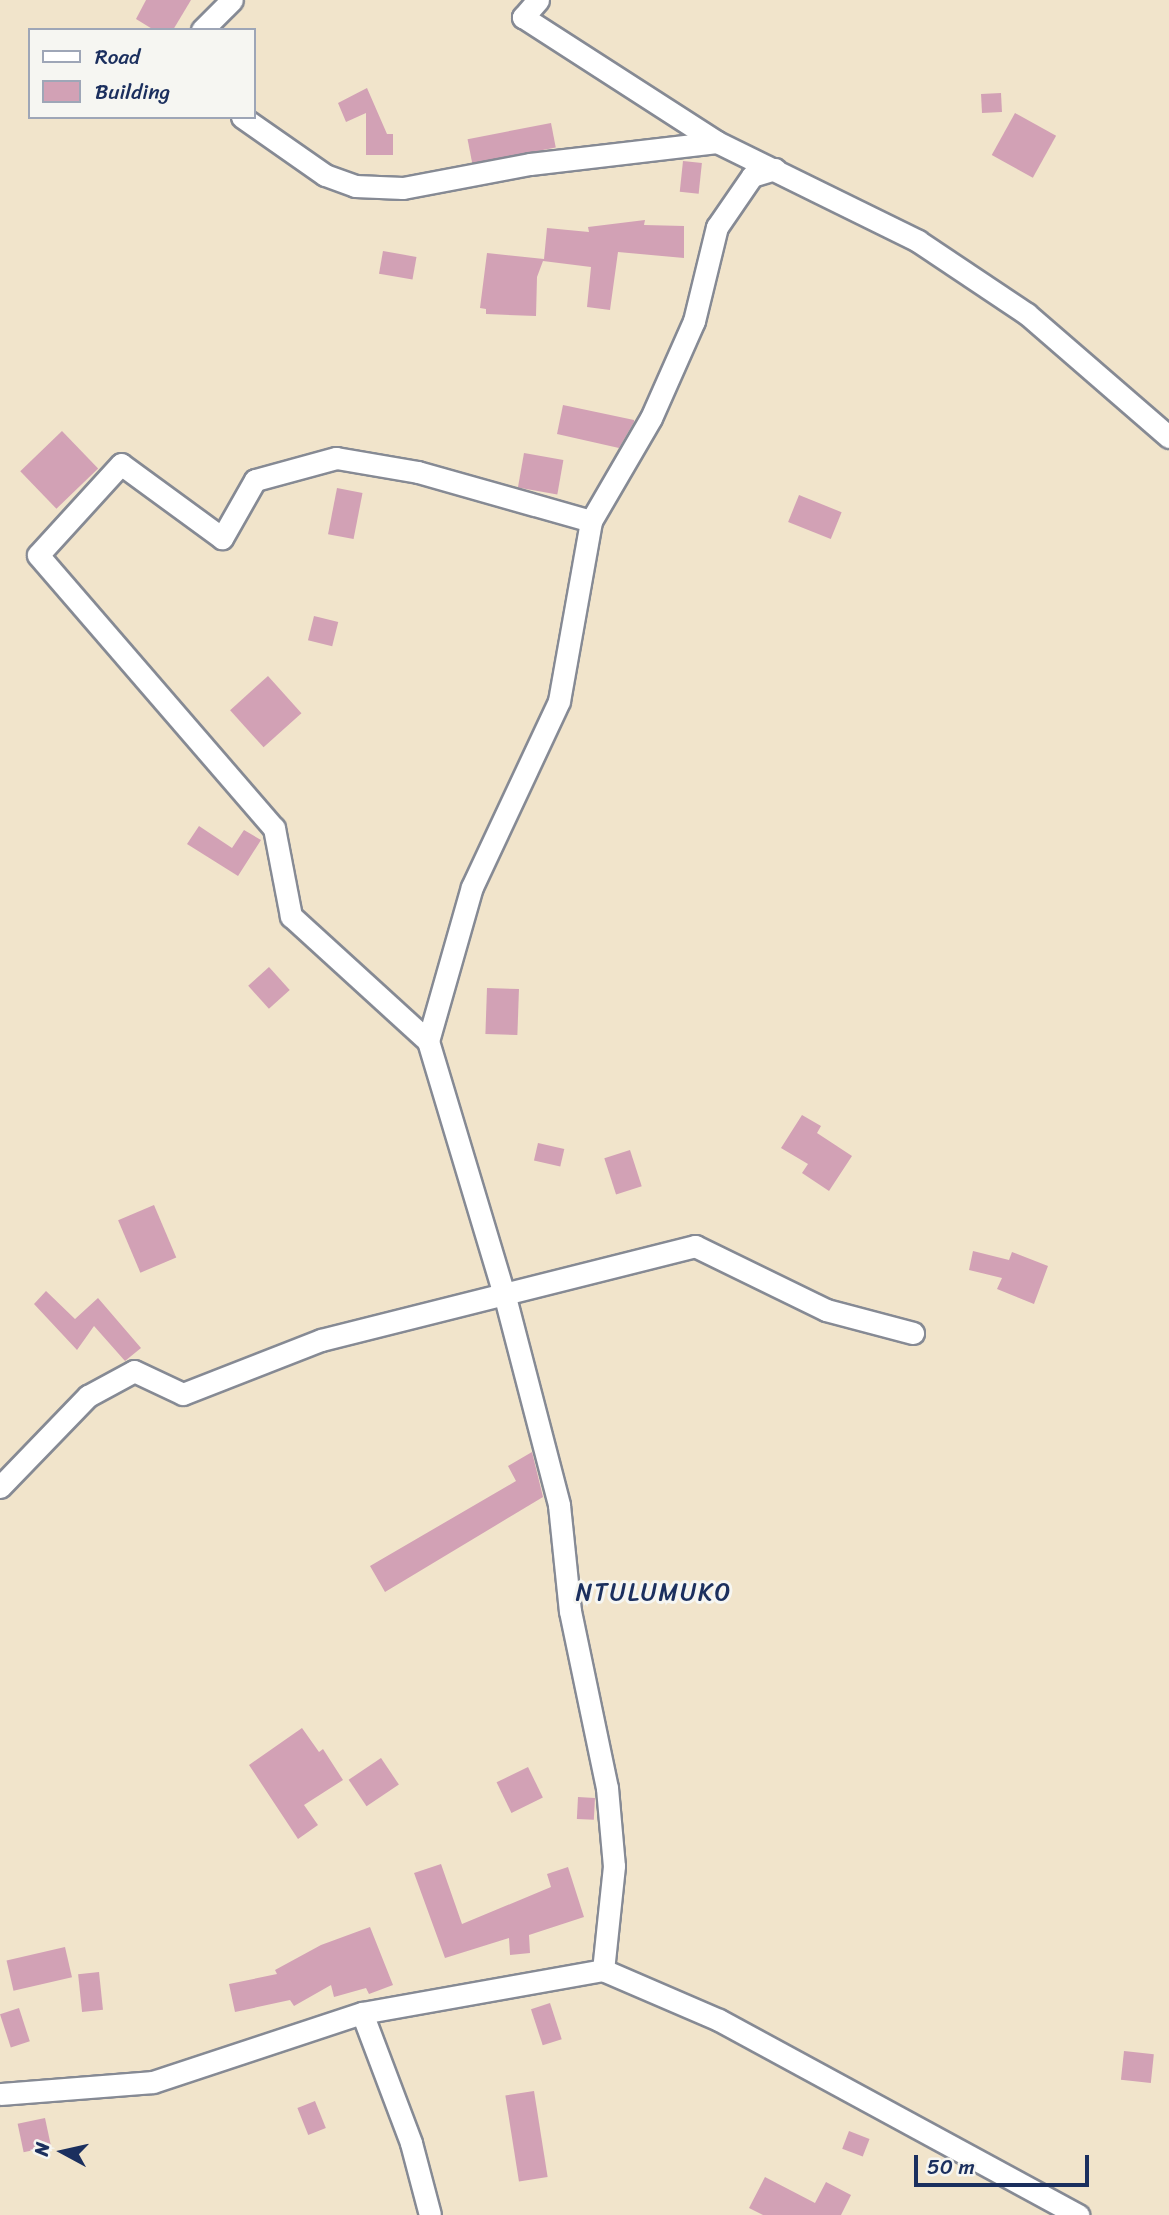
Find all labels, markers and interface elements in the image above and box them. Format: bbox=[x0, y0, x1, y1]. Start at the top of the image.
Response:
legend bbox=[28, 28, 256, 119]
text: Road bbox=[95, 38, 140, 76]
text: Building bbox=[95, 73, 170, 111]
district label: NTULUMUKO bbox=[578, 1579, 730, 1607]
north arrow bbox=[28, 2117, 98, 2187]
text: N bbox=[24, 2140, 59, 2158]
scale bar bbox=[917, 2142, 1092, 2186]
text: 50 m bbox=[927, 2148, 975, 2186]

